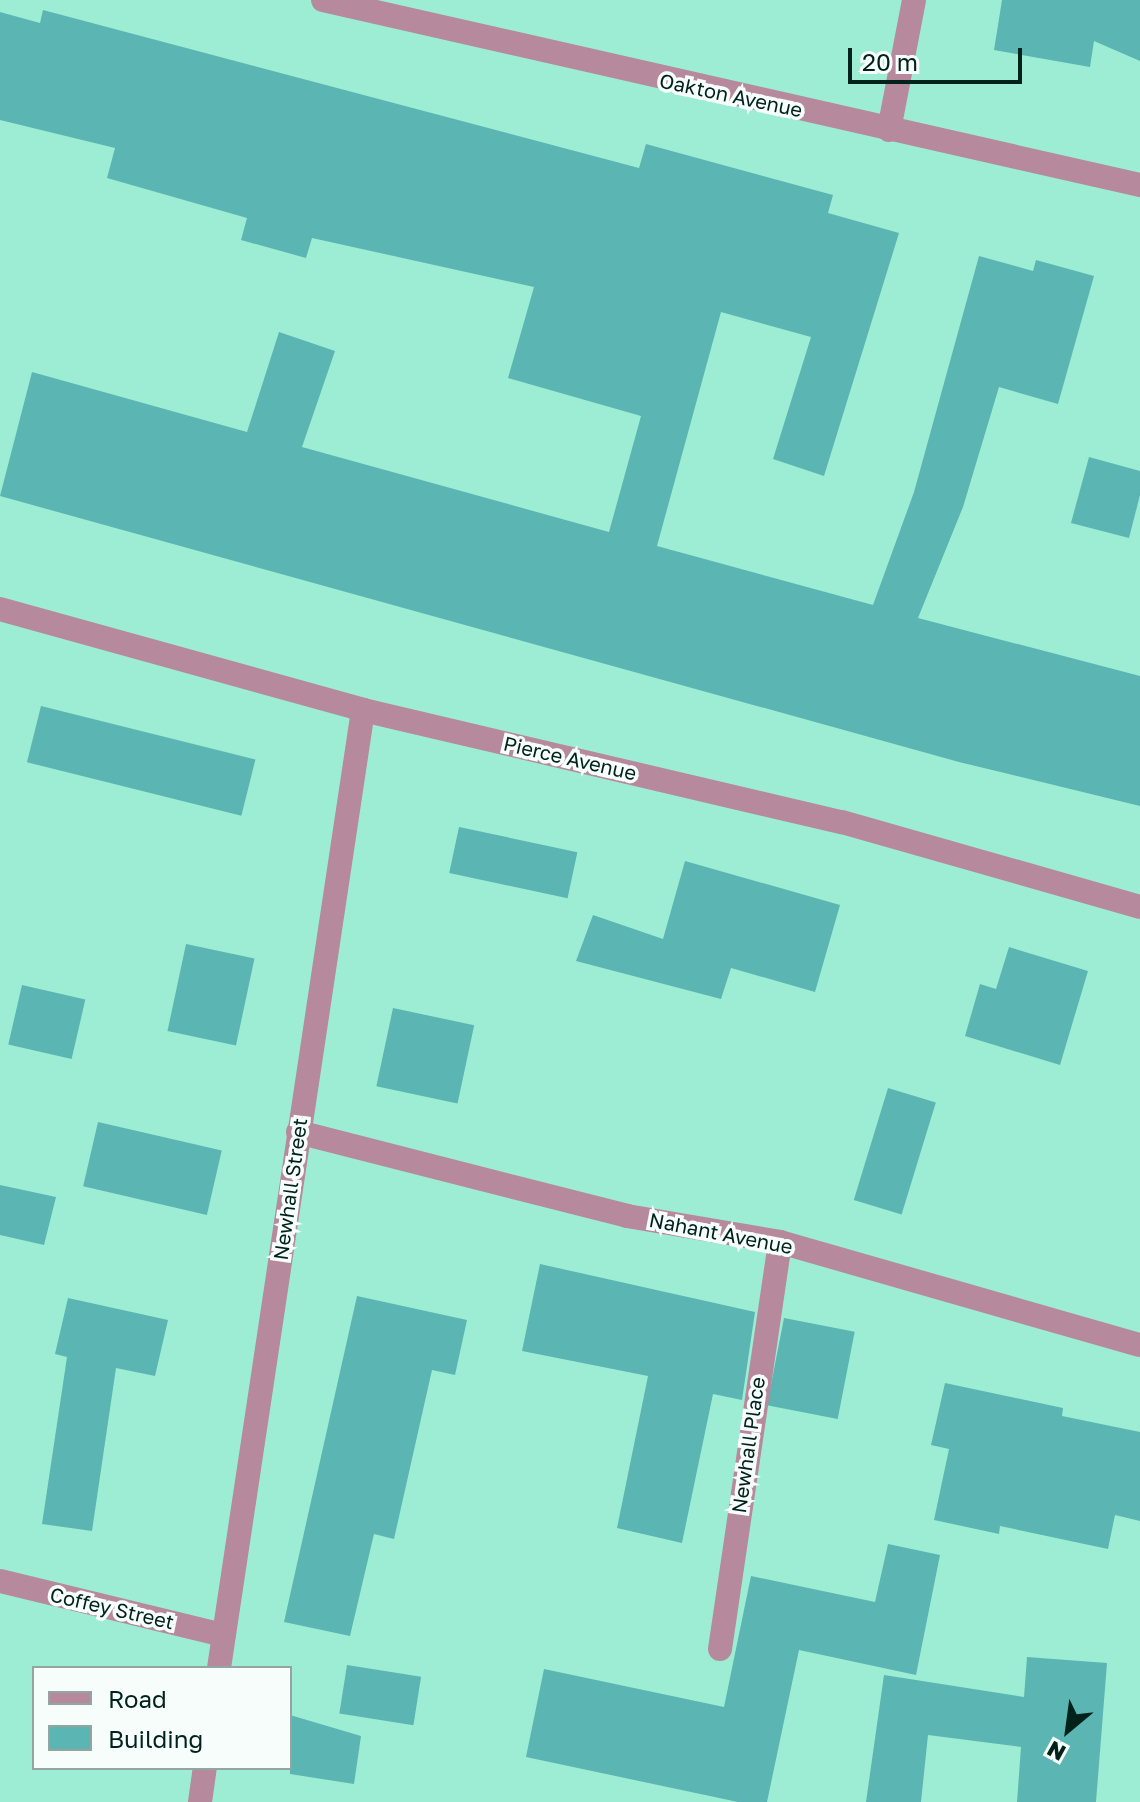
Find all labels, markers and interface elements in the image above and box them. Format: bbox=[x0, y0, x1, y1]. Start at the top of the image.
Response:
scale bar bbox=[852, 32, 1026, 82]
text: 20 m bbox=[862, 47, 918, 76]
street label: Oakton Avenue bbox=[657, 68, 805, 122]
street label: Pierce Avenue bbox=[501, 731, 639, 785]
street label: Newhall Street bbox=[268, 1116, 312, 1262]
street label: Nahant Avenue bbox=[647, 1207, 795, 1259]
street label: Newhall Place bbox=[727, 1375, 769, 1515]
street label: Coffey Street bbox=[48, 1582, 176, 1634]
legend bbox=[32, 1666, 292, 1770]
text: Road bbox=[108, 1684, 167, 1713]
north arrow bbox=[1028, 1690, 1108, 1770]
text: Building bbox=[108, 1724, 203, 1753]
text: N bbox=[1042, 1736, 1070, 1767]

